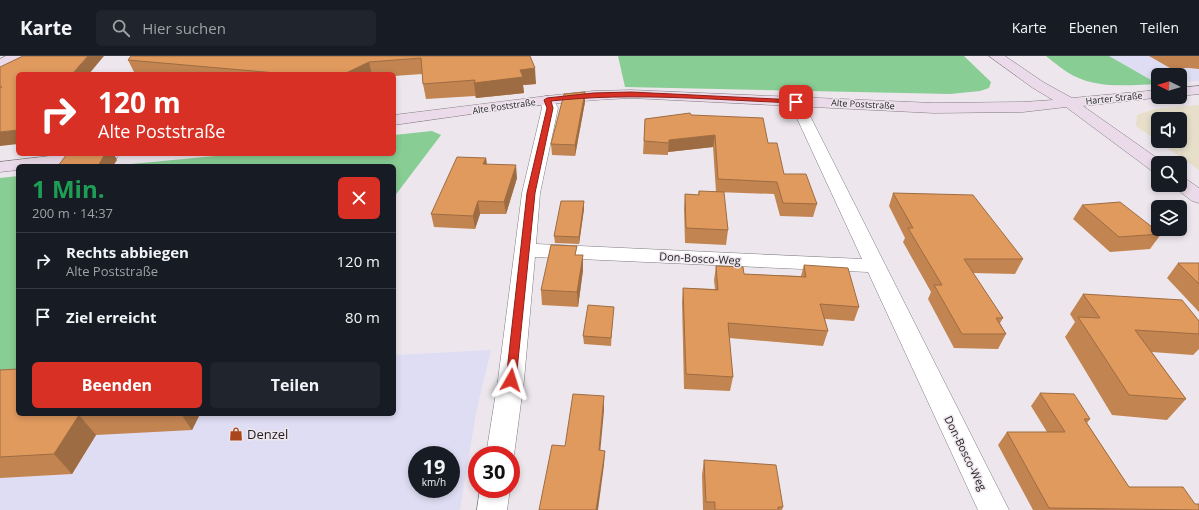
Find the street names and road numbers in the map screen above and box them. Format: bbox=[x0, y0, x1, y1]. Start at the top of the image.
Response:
street label: Harter Straße bbox=[1085, 89, 1143, 107]
street label: Alte Poststraße bbox=[472, 95, 536, 117]
street label: Alte Poststraße bbox=[831, 96, 895, 112]
street label: Don-Bosco-Weg bbox=[659, 248, 741, 268]
street label: Don-Bosco-Weg bbox=[941, 413, 991, 493]

